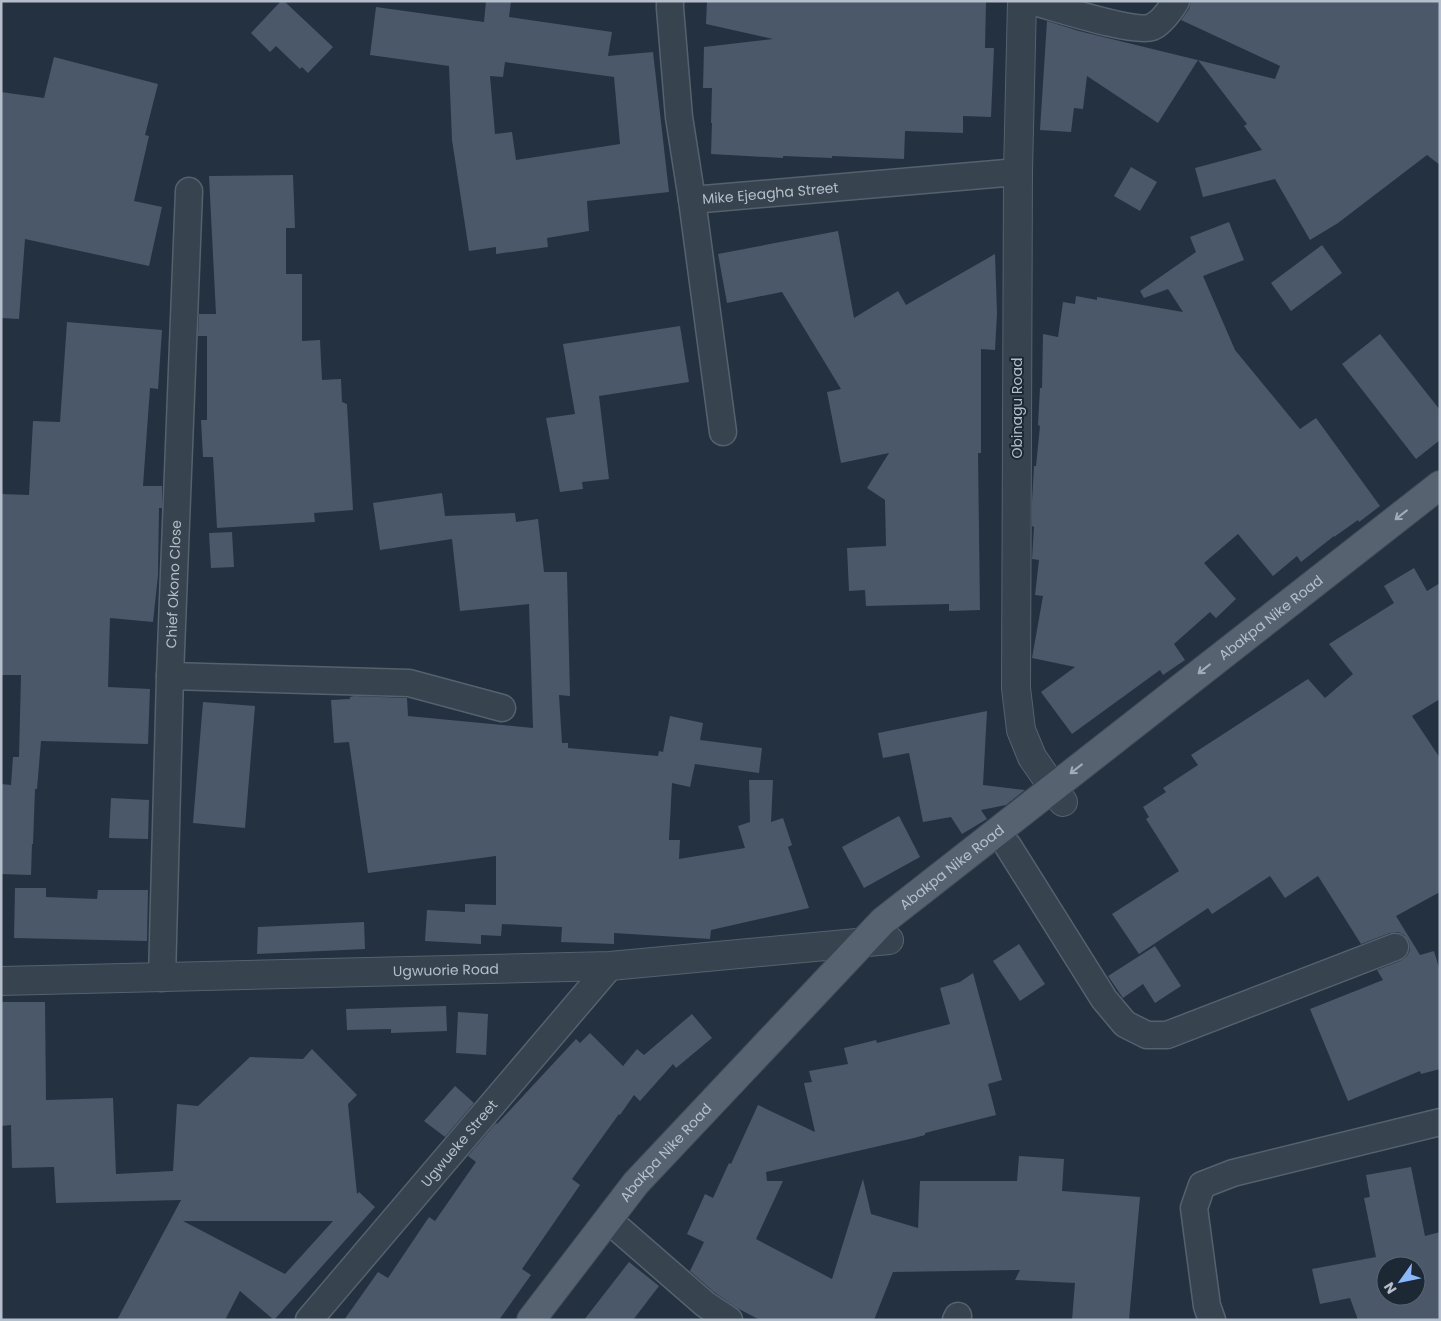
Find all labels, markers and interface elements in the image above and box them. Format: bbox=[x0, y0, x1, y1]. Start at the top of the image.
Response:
street label: Mike Ejeagha Street bbox=[701, 177, 839, 209]
street label: Obinagu Road bbox=[1007, 358, 1027, 458]
one-way arrow bbox=[1395, 510, 1408, 521]
street label: Chief Okono Close bbox=[161, 519, 186, 649]
street label: Abakpa Nike Road bbox=[1214, 570, 1327, 665]
one-way arrow bbox=[1197, 664, 1211, 674]
one-way arrow bbox=[1069, 764, 1083, 774]
street label: Abakpa Nike Road bbox=[895, 820, 1008, 914]
street label: Ugwuorie Road bbox=[393, 959, 499, 981]
street label: Ugwueke Street bbox=[416, 1095, 502, 1191]
street label: Abakpa Nike Road bbox=[615, 1099, 716, 1206]
north arrow bbox=[1376, 1256, 1426, 1306]
text: N bbox=[1379, 1278, 1401, 1298]

